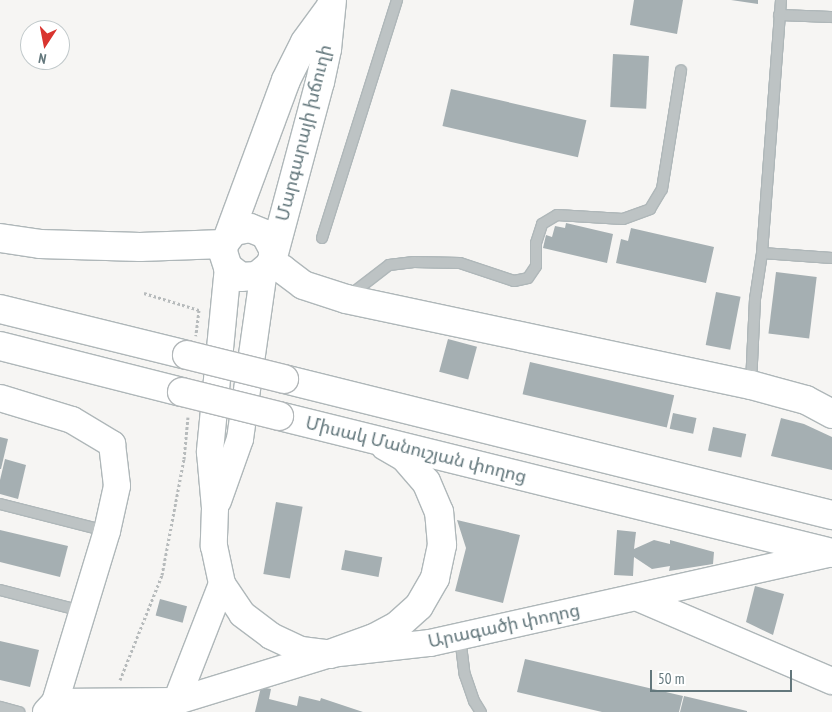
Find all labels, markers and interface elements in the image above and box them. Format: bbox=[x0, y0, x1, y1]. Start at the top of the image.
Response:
north arrow bbox=[20, 20, 70, 70]
street label: Մարգարայի խճուղի bbox=[272, 43, 336, 223]
text: N bbox=[37, 49, 48, 68]
street label: Միսակ Մանուշյան փողոց bbox=[303, 412, 529, 488]
street label: Արագածի փողոց bbox=[426, 599, 582, 653]
scale bar bbox=[652, 660, 794, 692]
text: 50 m bbox=[658, 669, 684, 688]

